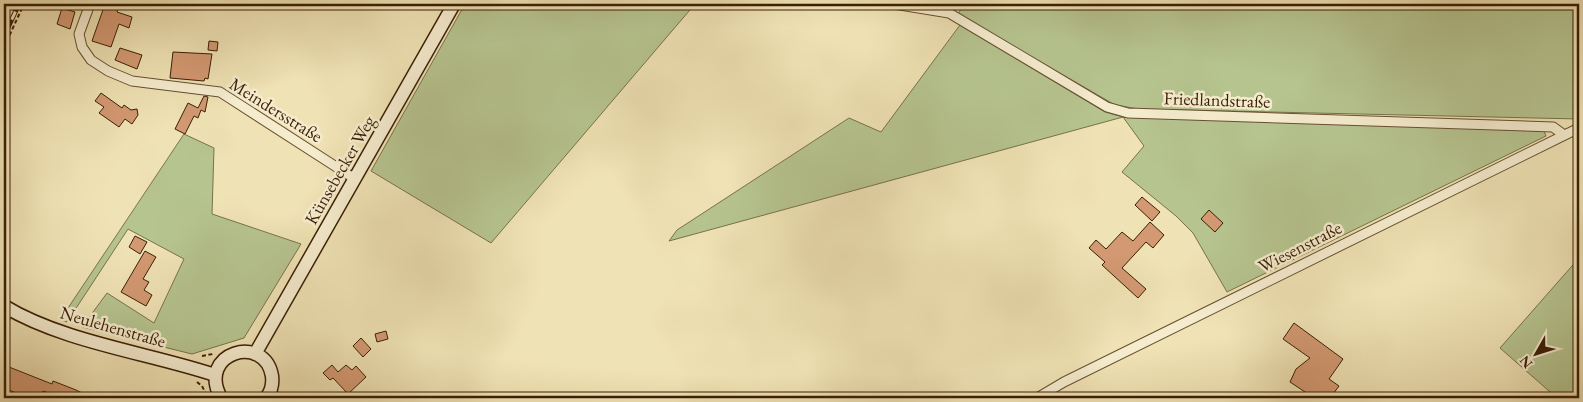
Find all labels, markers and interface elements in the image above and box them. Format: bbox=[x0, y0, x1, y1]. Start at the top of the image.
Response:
street label: Meindersstraße bbox=[225, 72, 327, 147]
street label: Friedlandstraße bbox=[1163, 86, 1271, 113]
street label: Künsebecker Weg bbox=[299, 111, 380, 228]
street label: Wiesenstraße bbox=[1254, 216, 1345, 277]
street label: Neulehenstraße bbox=[58, 300, 169, 353]
north arrow bbox=[1510, 330, 1560, 380]
text: N bbox=[1515, 352, 1536, 372]

